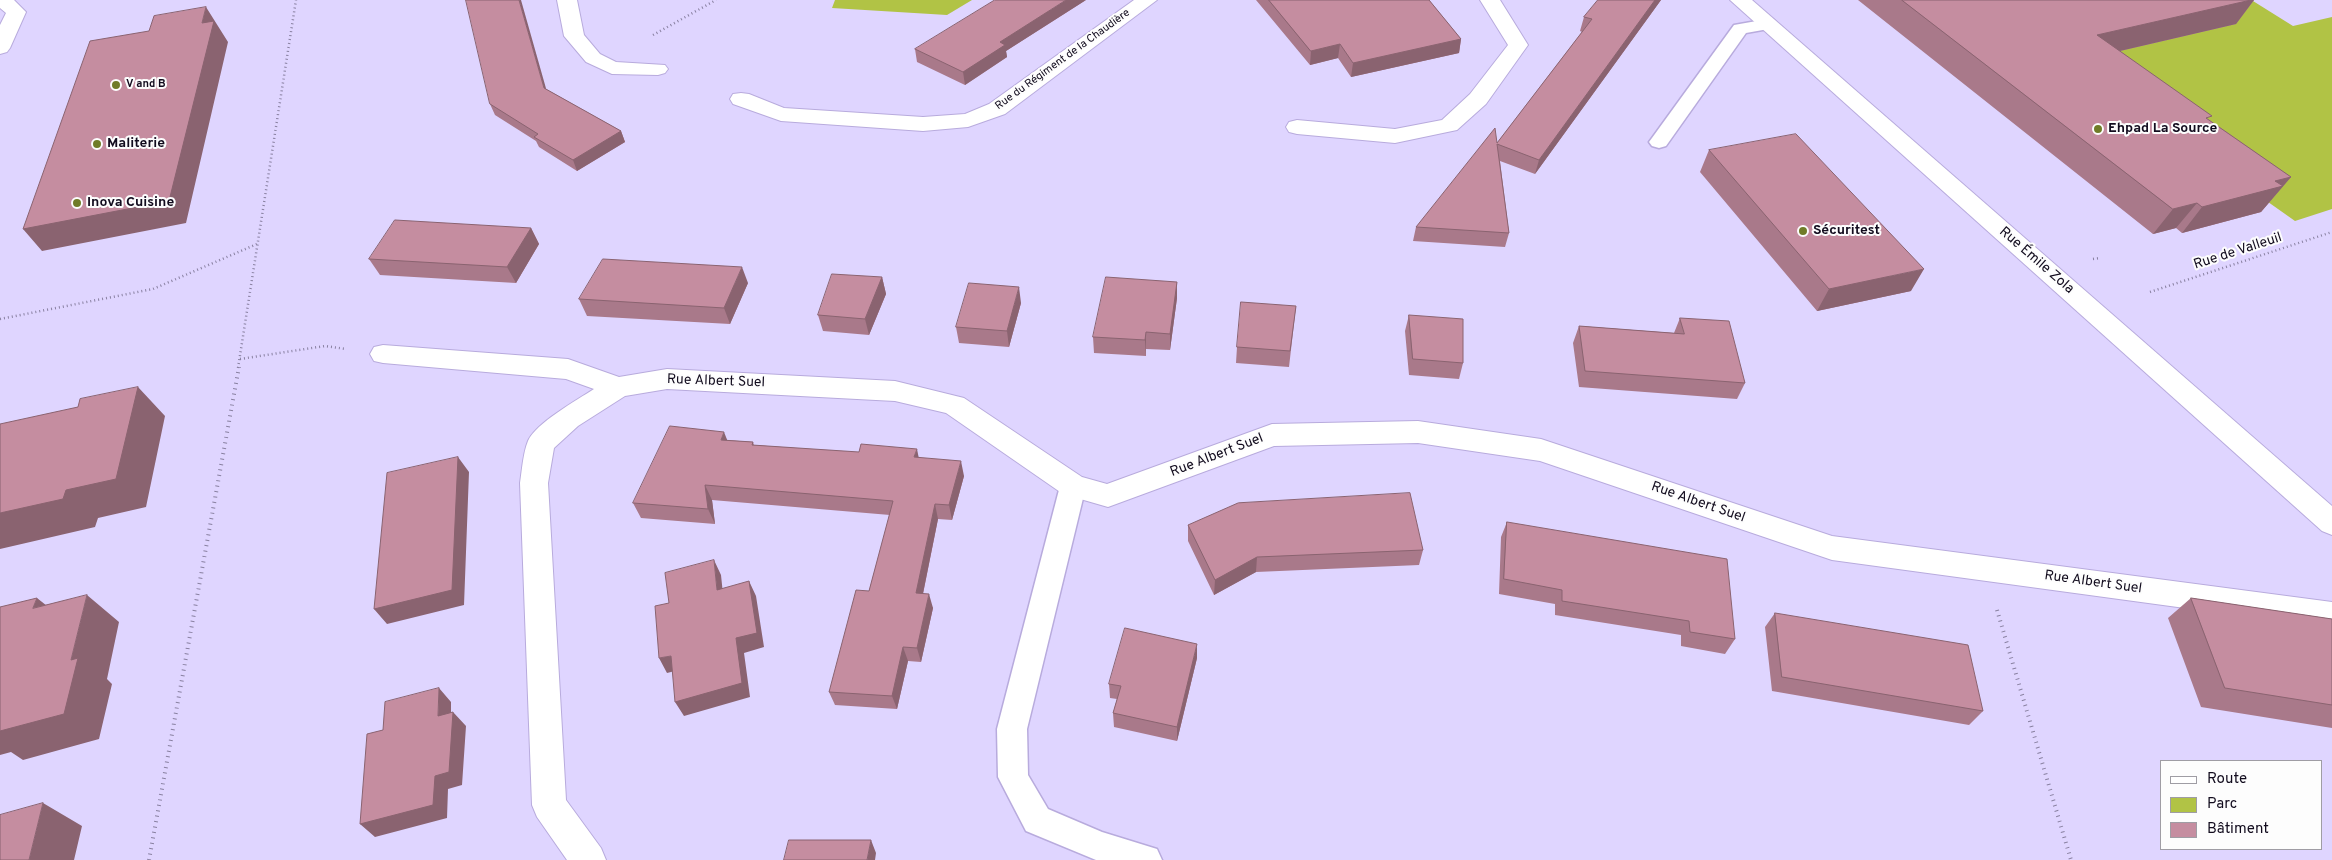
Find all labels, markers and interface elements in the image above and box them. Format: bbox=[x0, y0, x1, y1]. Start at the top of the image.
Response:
street label: Rue du Régiment de la Chaudière bbox=[993, 7, 1133, 113]
place label: V and B bbox=[126, 78, 166, 92]
marker: V and B bbox=[110, 79, 122, 91]
place label: Ehpad La Source bbox=[2108, 121, 2217, 137]
marker: Ehpad La Source bbox=[2092, 123, 2104, 135]
place label: Maliterie bbox=[107, 136, 165, 152]
marker: Maliterie bbox=[91, 138, 103, 150]
place label: Inova Cuisine bbox=[87, 195, 174, 211]
marker: Inova Cuisine bbox=[71, 197, 83, 209]
place label: Sécuritest bbox=[1813, 223, 1880, 239]
street label: Rue Émile Zola bbox=[1995, 224, 2077, 298]
marker: Sécuritest bbox=[1797, 225, 1809, 237]
street label: Rue de Valleuil bbox=[2192, 230, 2284, 274]
street label: Rue Albert Suel bbox=[667, 372, 765, 392]
street label: Rue Albert Suel bbox=[1168, 431, 1266, 481]
street label: Rue Albert Suel bbox=[1649, 479, 1747, 527]
street label: Rue Albert Suel bbox=[2043, 568, 2143, 598]
legend bbox=[2160, 760, 2322, 850]
text: Route bbox=[2207, 770, 2247, 789]
text: Parc bbox=[2207, 795, 2237, 814]
text: Bâtiment bbox=[2207, 820, 2269, 839]

